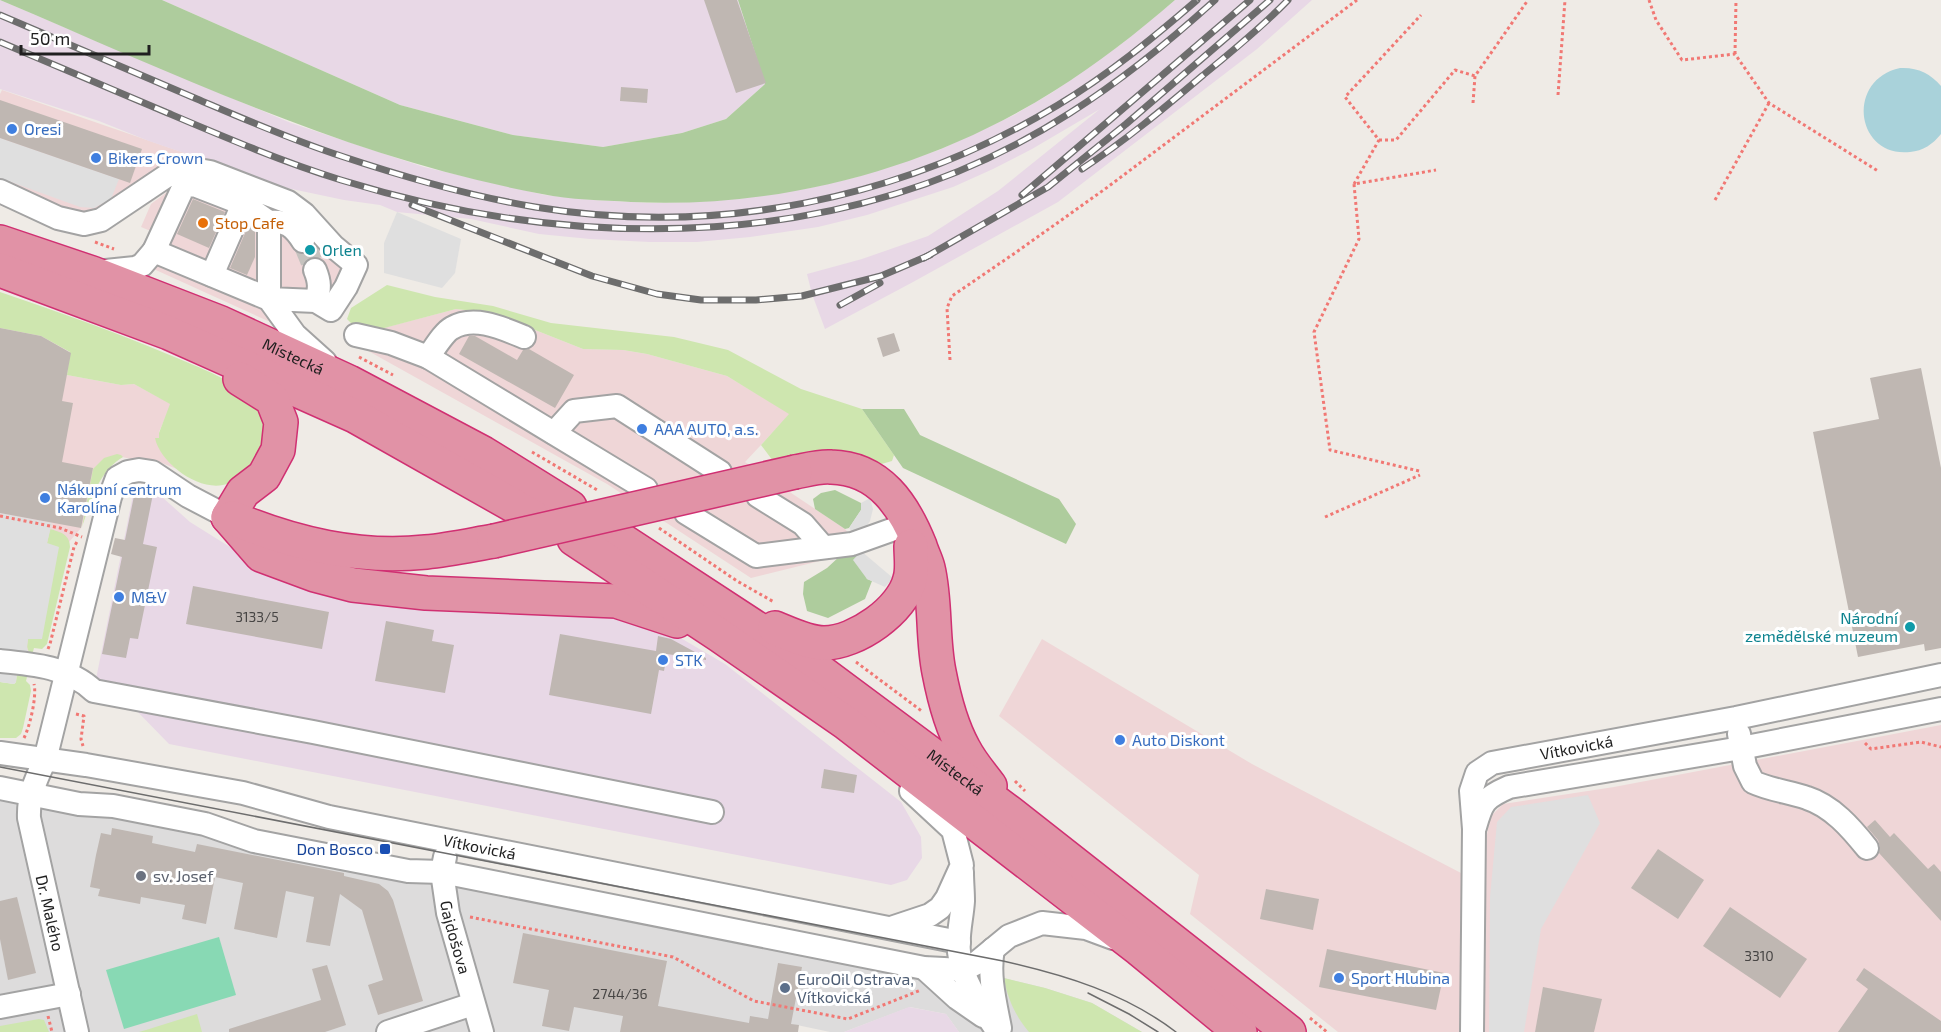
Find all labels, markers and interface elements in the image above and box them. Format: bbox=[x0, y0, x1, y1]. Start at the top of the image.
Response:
scale bar bbox=[21, 18, 148, 56]
text: 50 m bbox=[30, 27, 70, 49]
place label: Oresi bbox=[24, 119, 62, 138]
marker: Oresi bbox=[5, 122, 19, 136]
place label: Bikers Crown bbox=[108, 148, 203, 167]
marker: Bikers Crown bbox=[89, 151, 103, 165]
place label: Stop Cafe bbox=[215, 213, 284, 232]
marker: Stop Cafe bbox=[196, 216, 210, 230]
place label: Orlen bbox=[322, 240, 362, 259]
marker: Orlen bbox=[303, 243, 317, 257]
street label: Místecká bbox=[260, 333, 327, 378]
place label: AAA AUTO, a.s. bbox=[654, 419, 758, 438]
marker: AAA AUTO, a.s. bbox=[635, 422, 649, 436]
place label: Nákupní centrum Karolína bbox=[57, 479, 182, 516]
marker: Nákupní centrum Karolína bbox=[38, 491, 52, 505]
place label: M&V bbox=[131, 587, 167, 606]
marker: M&V bbox=[112, 590, 126, 604]
house number: 3133/5 bbox=[235, 608, 279, 625]
place label: Národní zemědělské muzeum bbox=[1745, 608, 1899, 645]
marker: Národní zemědělské muzeum bbox=[1903, 620, 1917, 634]
place label: STK bbox=[675, 650, 703, 669]
marker: STK bbox=[656, 653, 670, 667]
place label: Auto Diskont bbox=[1132, 730, 1225, 749]
street label: Vítkovická bbox=[1538, 731, 1614, 763]
marker: Auto Diskont bbox=[1113, 733, 1127, 747]
street label: Místecká bbox=[924, 744, 988, 799]
street label: Vítkovická bbox=[441, 830, 518, 863]
place label: Don Bosco bbox=[297, 839, 373, 858]
marker: Don Bosco bbox=[378, 842, 392, 856]
place label: sv. Josef bbox=[153, 866, 214, 885]
marker: sv. Josef bbox=[134, 869, 148, 883]
street label: Dr. Malého bbox=[32, 873, 69, 953]
street label: Gajdošova bbox=[437, 899, 475, 976]
house number: 3310 bbox=[1744, 947, 1774, 964]
place label: Sport Hlubina bbox=[1351, 968, 1450, 987]
place label: EuroOil Ostrava, Vítkovická bbox=[797, 969, 914, 1006]
marker: Sport Hlubina bbox=[1332, 971, 1346, 985]
marker: EuroOil Ostrava, Vítkovická bbox=[778, 981, 792, 995]
house number: 2744/36 bbox=[592, 985, 648, 1002]

